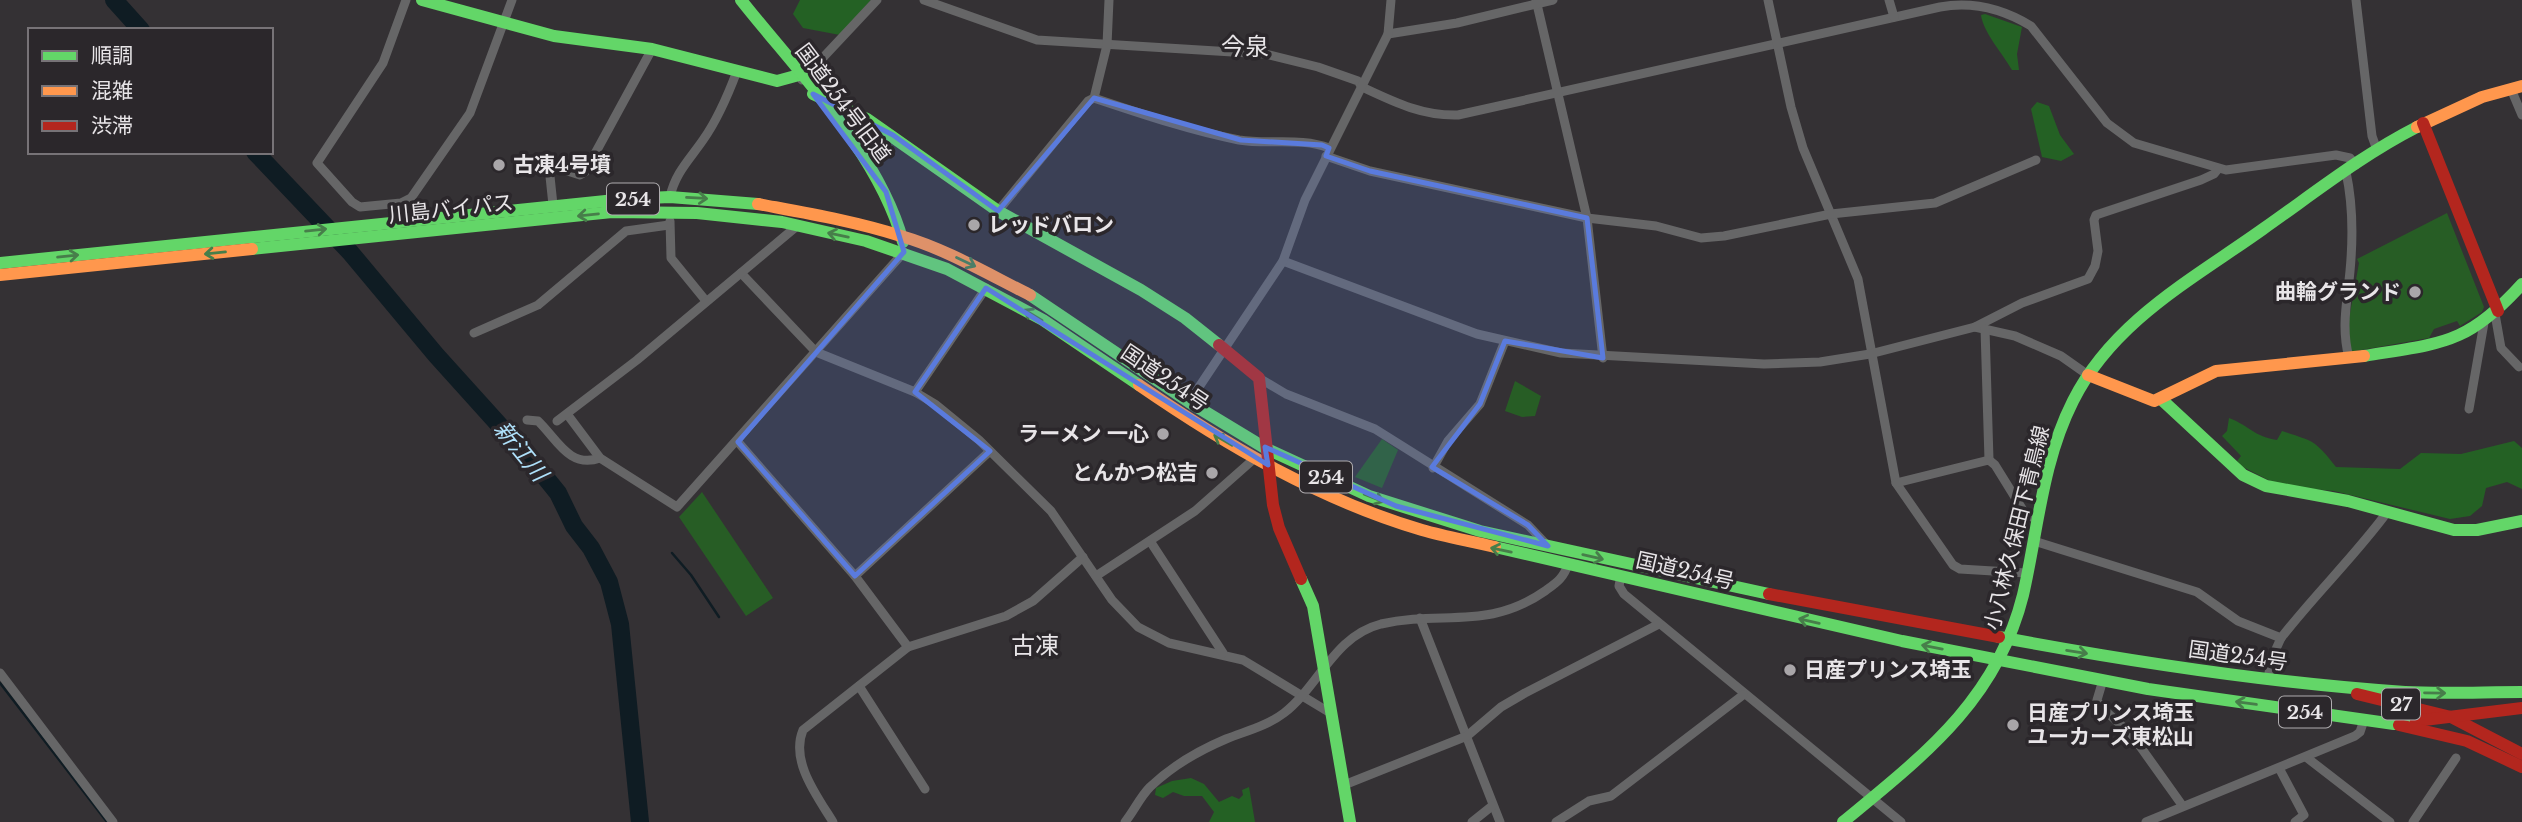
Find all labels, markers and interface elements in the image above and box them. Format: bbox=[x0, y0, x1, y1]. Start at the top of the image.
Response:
legend bbox=[28, 28, 273, 154]
district label: 今泉 bbox=[1221, 32, 1269, 61]
street label: 国道254号旧道 bbox=[790, 38, 896, 168]
text: 順調 bbox=[91, 43, 133, 69]
text: 混雑 bbox=[91, 78, 133, 104]
text: 渋滞 bbox=[91, 113, 133, 139]
place label: 古凍4号墳 bbox=[513, 152, 611, 178]
marker: 古凍4号墳 bbox=[491, 157, 507, 173]
road number: 254 bbox=[607, 183, 659, 214]
street label: 川島バイパス bbox=[387, 190, 515, 228]
one-way arrow bbox=[685, 191, 708, 204]
one-way arrow bbox=[578, 209, 600, 222]
place label: レッドバロン bbox=[988, 212, 1114, 238]
marker: レッドバロン bbox=[966, 217, 982, 233]
one-way arrow bbox=[304, 223, 327, 236]
one-way arrow bbox=[827, 228, 850, 241]
one-way arrow bbox=[205, 247, 227, 260]
one-way arrow bbox=[56, 249, 79, 262]
one-way arrow bbox=[955, 255, 976, 269]
place label: 曲輪グランド bbox=[2275, 279, 2401, 305]
marker: 曲輪グランド bbox=[2407, 284, 2423, 300]
one-way arrow bbox=[1024, 307, 1043, 322]
street label: 国道254号 bbox=[1116, 339, 1214, 417]
water label: 新江川 bbox=[488, 415, 555, 489]
place label: ラーメン 一心 bbox=[1018, 421, 1149, 447]
street label: 小八林久保田下青鳥線 bbox=[1979, 423, 2055, 633]
marker: ラーメン 一心 bbox=[1155, 426, 1171, 442]
one-way arrow bbox=[1213, 432, 1233, 446]
place label: とんかつ松吉 bbox=[1072, 460, 1198, 486]
road number: 254 bbox=[1300, 462, 1352, 492]
marker: とんかつ松吉 bbox=[1204, 465, 1220, 481]
one-way arrow bbox=[1362, 492, 1384, 505]
one-way arrow bbox=[1490, 543, 1513, 557]
street label: 国道254号 bbox=[1633, 547, 1737, 595]
one-way arrow bbox=[1581, 551, 1604, 564]
one-way arrow bbox=[1798, 613, 1821, 627]
district label: 古凍 bbox=[1011, 631, 1059, 660]
street label: 国道254号 bbox=[2187, 636, 2289, 676]
one-way arrow bbox=[1921, 639, 1944, 653]
one-way arrow bbox=[2065, 646, 2088, 659]
place label: 日産プリンス埼玉 bbox=[1804, 657, 1972, 683]
marker: 日産プリンス埼玉 bbox=[1782, 662, 1798, 678]
one-way arrow bbox=[2423, 686, 2446, 700]
road number: 27 bbox=[2382, 688, 2420, 720]
road number: 254 bbox=[2279, 696, 2331, 727]
one-way arrow bbox=[2235, 697, 2258, 710]
place label: 日産プリンス埼玉 ユーカーズ東松山 bbox=[2027, 700, 2195, 750]
marker: 日産プリンス埼玉 ユーカーズ東松山 bbox=[2005, 717, 2021, 733]

